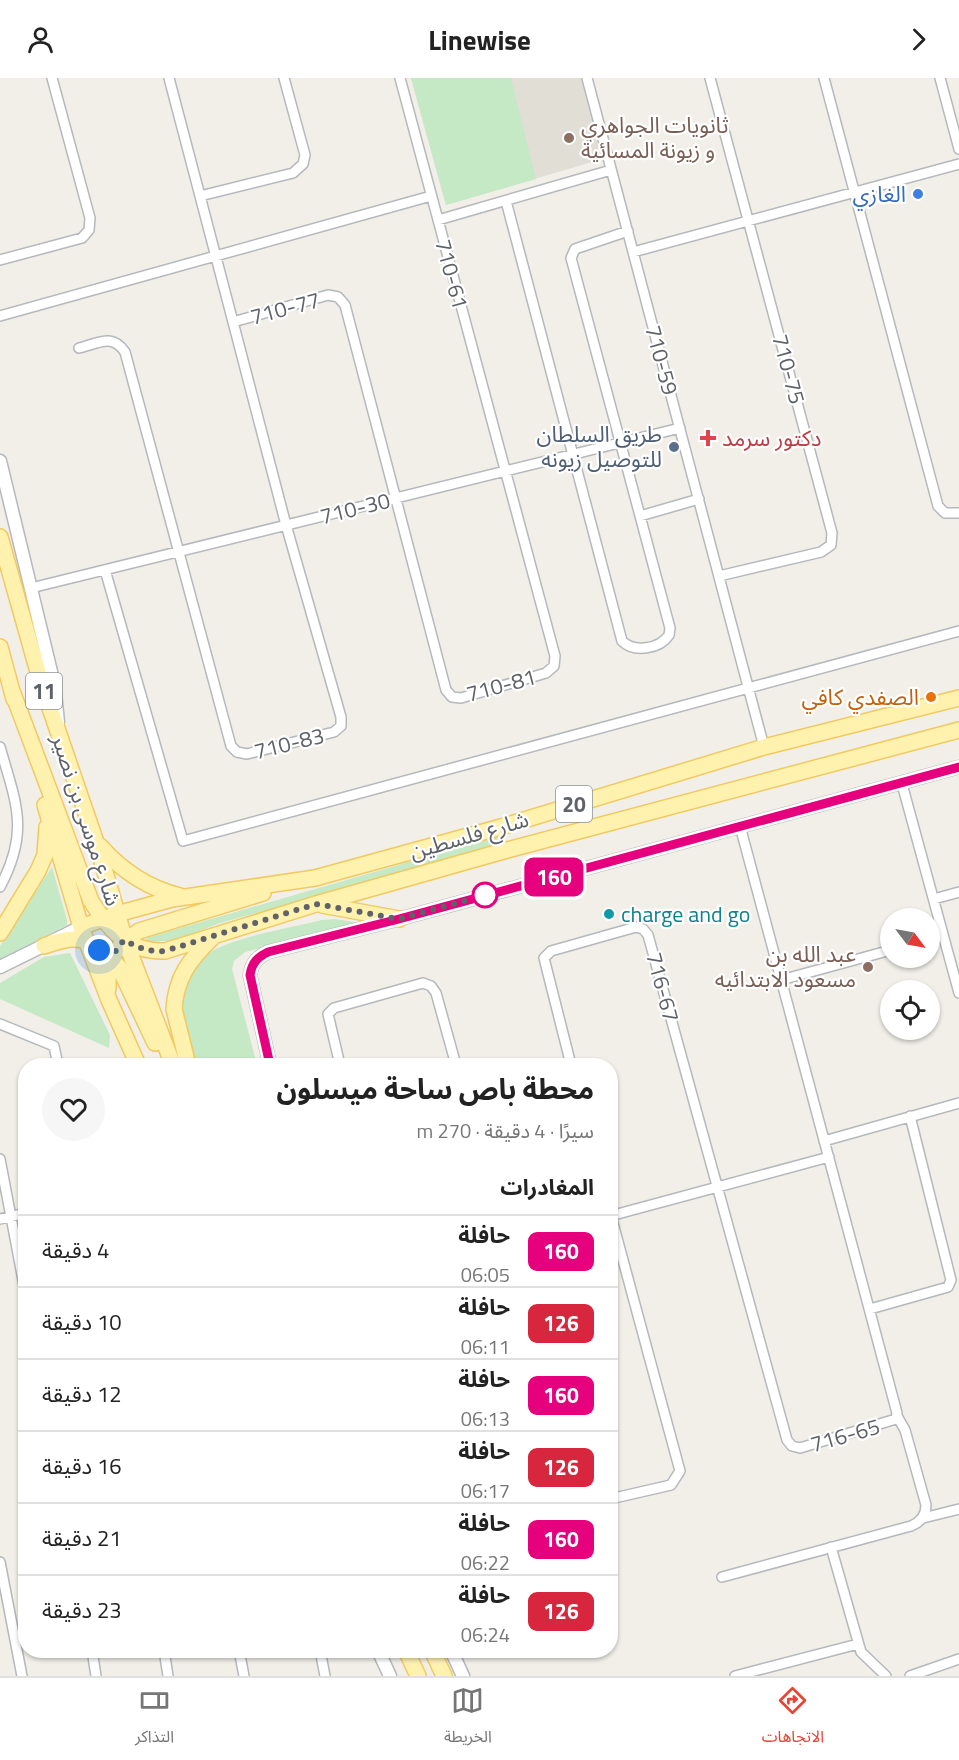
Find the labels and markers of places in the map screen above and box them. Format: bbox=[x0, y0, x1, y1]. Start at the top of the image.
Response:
place label: ثانويات الجواهري و زيونة المسائية bbox=[581, 108, 729, 167]
marker: ثانويات الجواهري و زيونة المسائية bbox=[562, 131, 576, 145]
place label: الغازي bbox=[852, 177, 906, 211]
marker: الغازي bbox=[911, 187, 925, 201]
place label: طريق السلطان للتوصيل زيونه bbox=[537, 417, 662, 476]
place label: دكتور سرمد bbox=[722, 421, 821, 455]
marker: دكتور سرمد bbox=[699, 429, 717, 447]
marker: طريق السلطان للتوصيل زيونه bbox=[667, 440, 681, 454]
place label: الصفدي كافي bbox=[802, 680, 919, 714]
marker: الصفدي كافي bbox=[924, 690, 938, 704]
unlabelled marker bbox=[472, 882, 498, 908]
place label: charge and go bbox=[621, 897, 750, 931]
marker: charge and go bbox=[602, 907, 616, 921]
place label: عبد الله بن مسعود الابتدائيه bbox=[715, 937, 856, 996]
marker: عبد الله بن مسعود الابتدائيه bbox=[861, 960, 875, 974]

